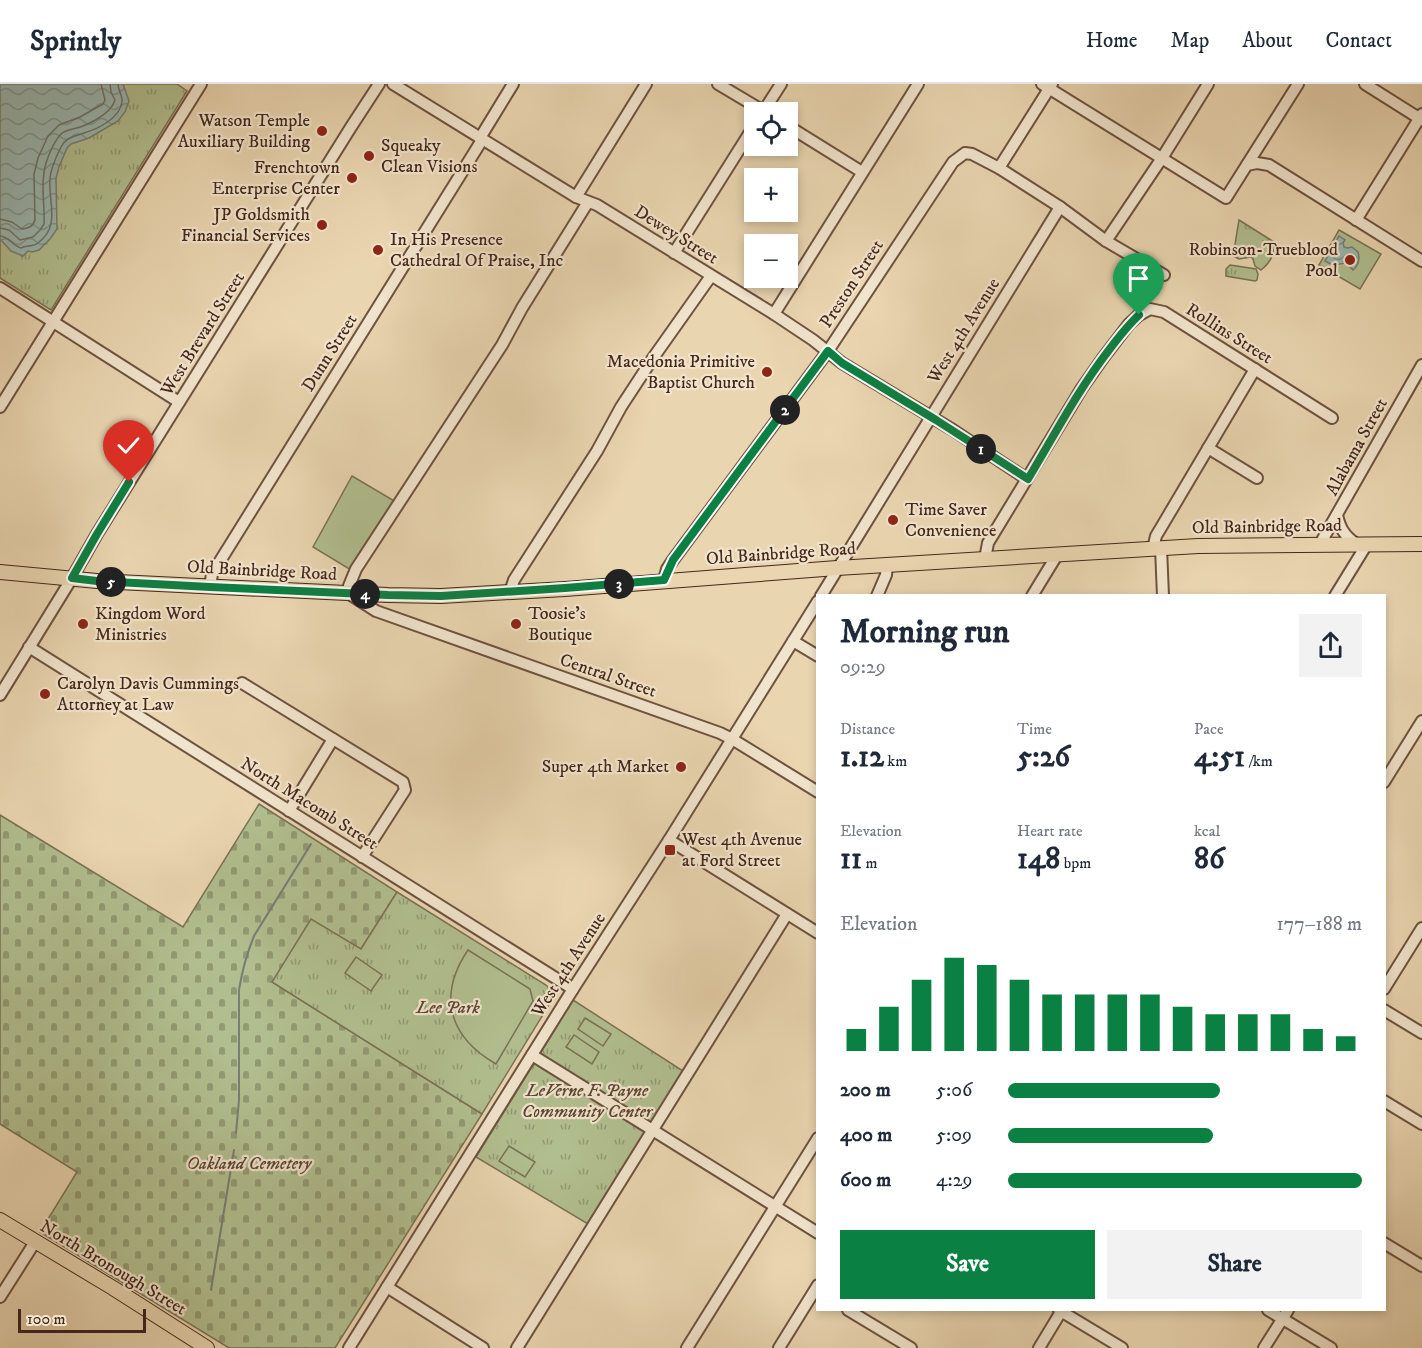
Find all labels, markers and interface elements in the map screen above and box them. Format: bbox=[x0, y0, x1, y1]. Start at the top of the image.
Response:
text: Sprintly bbox=[30, 24, 121, 59]
text: Home bbox=[1086, 28, 1138, 54]
text: Map bbox=[1171, 28, 1209, 54]
text: About bbox=[1242, 28, 1293, 54]
text: Contact bbox=[1326, 28, 1392, 54]
map controls bbox=[744, 102, 798, 288]
button: locate bbox=[744, 102, 798, 156]
place label: Watson Temple Auxiliary Building bbox=[178, 110, 310, 153]
marker: Watson Temple Auxiliary Building bbox=[315, 124, 329, 138]
place label: Squeaky Clean Visions bbox=[381, 135, 477, 178]
marker: Squeaky Clean Visions bbox=[362, 149, 376, 163]
place label: Frenchtown Enterprise Center bbox=[212, 157, 341, 200]
button: + bbox=[744, 168, 798, 222]
marker: Frenchtown Enterprise Center bbox=[345, 171, 359, 185]
street label: Dewey Street bbox=[630, 201, 722, 270]
place label: JP Goldsmith Financial Services bbox=[181, 204, 311, 247]
marker: JP Goldsmith Financial Services bbox=[315, 218, 329, 232]
place label: In His Presence Cathedral Of Praise, Inc bbox=[390, 229, 564, 272]
button: − bbox=[744, 234, 798, 288]
street label: Preston Street bbox=[815, 235, 889, 332]
place label: Robinson-Trueblood Pool bbox=[1189, 239, 1339, 282]
marker: In His Presence Cathedral Of Praise, Inc bbox=[371, 243, 385, 257]
pin bbox=[1113, 253, 1164, 315]
marker: Robinson-Trueblood Pool bbox=[1343, 253, 1357, 267]
icon: arrive bbox=[1122, 262, 1155, 295]
street label: West Brevard Street bbox=[156, 268, 250, 401]
street label: West 4th Avenue bbox=[922, 274, 1005, 389]
street label: Rollins Street bbox=[1182, 299, 1277, 369]
street label: Dunn Street bbox=[298, 310, 363, 396]
place label: Macedonia Primitive Baptist Church bbox=[607, 351, 756, 394]
marker: Macedonia Primitive Baptist Church bbox=[760, 365, 774, 379]
street label: Alabama Street bbox=[1321, 394, 1393, 500]
pin: 2 bbox=[770, 395, 800, 425]
text: 2 bbox=[781, 400, 789, 420]
pin bbox=[103, 420, 154, 482]
icon: check bbox=[112, 429, 145, 462]
pin: 1 bbox=[966, 434, 996, 464]
text: 1 bbox=[978, 439, 984, 459]
place label: Time Saver Convenience bbox=[905, 499, 996, 542]
marker: Time Saver Convenience bbox=[886, 513, 900, 527]
street label: Old Bainbridge Road bbox=[1192, 515, 1342, 539]
street label: Old Bainbridge Road bbox=[705, 538, 857, 570]
street label: Old Bainbridge Road bbox=[187, 556, 337, 586]
pin: 5 bbox=[96, 567, 126, 597]
pin: 3 bbox=[604, 569, 634, 599]
text: 5 bbox=[107, 572, 115, 592]
text: 3 bbox=[616, 574, 622, 594]
pin: 4 bbox=[350, 579, 380, 609]
text: 4 bbox=[360, 584, 370, 604]
place label: Kingdom Word Ministries bbox=[95, 603, 206, 646]
place label: Toosie's Boutique bbox=[528, 603, 592, 646]
text: Morning run bbox=[840, 612, 1009, 653]
button: share bbox=[1299, 614, 1362, 677]
marker: Kingdom Word Ministries bbox=[76, 617, 90, 631]
marker: Toosie's Boutique bbox=[509, 617, 523, 631]
street label: Central Street bbox=[557, 649, 659, 703]
text: 09:29 bbox=[840, 655, 886, 680]
place label: Carolyn Davis Cummings Attorney at Law bbox=[57, 673, 239, 716]
marker: Carolyn Davis Cummings Attorney at Law bbox=[38, 687, 52, 701]
text: Distance bbox=[840, 719, 895, 739]
text: Time bbox=[1017, 719, 1052, 739]
text: Pace bbox=[1194, 719, 1224, 739]
text: 1.12 bbox=[840, 739, 884, 776]
text: 5:26 bbox=[1017, 739, 1070, 776]
text: 4:51 bbox=[1194, 739, 1245, 776]
text: km bbox=[884, 751, 907, 771]
text: /km bbox=[1245, 751, 1273, 771]
street label: North Macomb Street bbox=[236, 753, 382, 855]
place label: Super 4th Market bbox=[542, 756, 669, 778]
marker: Super 4th Market bbox=[674, 760, 688, 774]
text: Elevation bbox=[840, 821, 902, 841]
text: Heart rate bbox=[1017, 821, 1083, 841]
text: kcal bbox=[1194, 821, 1220, 841]
place label: West 4th Avenue at Ford Street bbox=[681, 829, 802, 872]
text: 11 bbox=[840, 841, 862, 878]
text: 148 bbox=[1017, 841, 1060, 878]
text: 86 bbox=[1194, 841, 1225, 878]
marker: West 4th Avenue at Ford Street bbox=[663, 843, 677, 857]
text: m bbox=[862, 853, 877, 873]
text: bpm bbox=[1060, 853, 1091, 873]
street label: West 4th Avenue bbox=[527, 909, 611, 1022]
text: Elevation bbox=[840, 912, 917, 937]
text: 177–188 m bbox=[1276, 912, 1362, 937]
park label: Lee Park bbox=[415, 997, 480, 1019]
text: 200 m bbox=[840, 1078, 891, 1103]
text: 5:06 bbox=[936, 1078, 972, 1103]
park label: LeVerne F. Payne Community Center bbox=[522, 1080, 654, 1123]
text: 400 m bbox=[840, 1123, 892, 1148]
text: 5:09 bbox=[936, 1123, 972, 1148]
park label: Oakland Cemetery bbox=[187, 1153, 312, 1175]
text: 600 m bbox=[840, 1168, 891, 1193]
text: 4:29 bbox=[936, 1168, 973, 1193]
street label: North Bronough Street bbox=[36, 1216, 190, 1321]
button: Save bbox=[840, 1230, 1095, 1299]
button: Share bbox=[1107, 1230, 1362, 1299]
scale bar bbox=[18, 1306, 146, 1334]
text: 100 m bbox=[27, 1309, 66, 1329]

